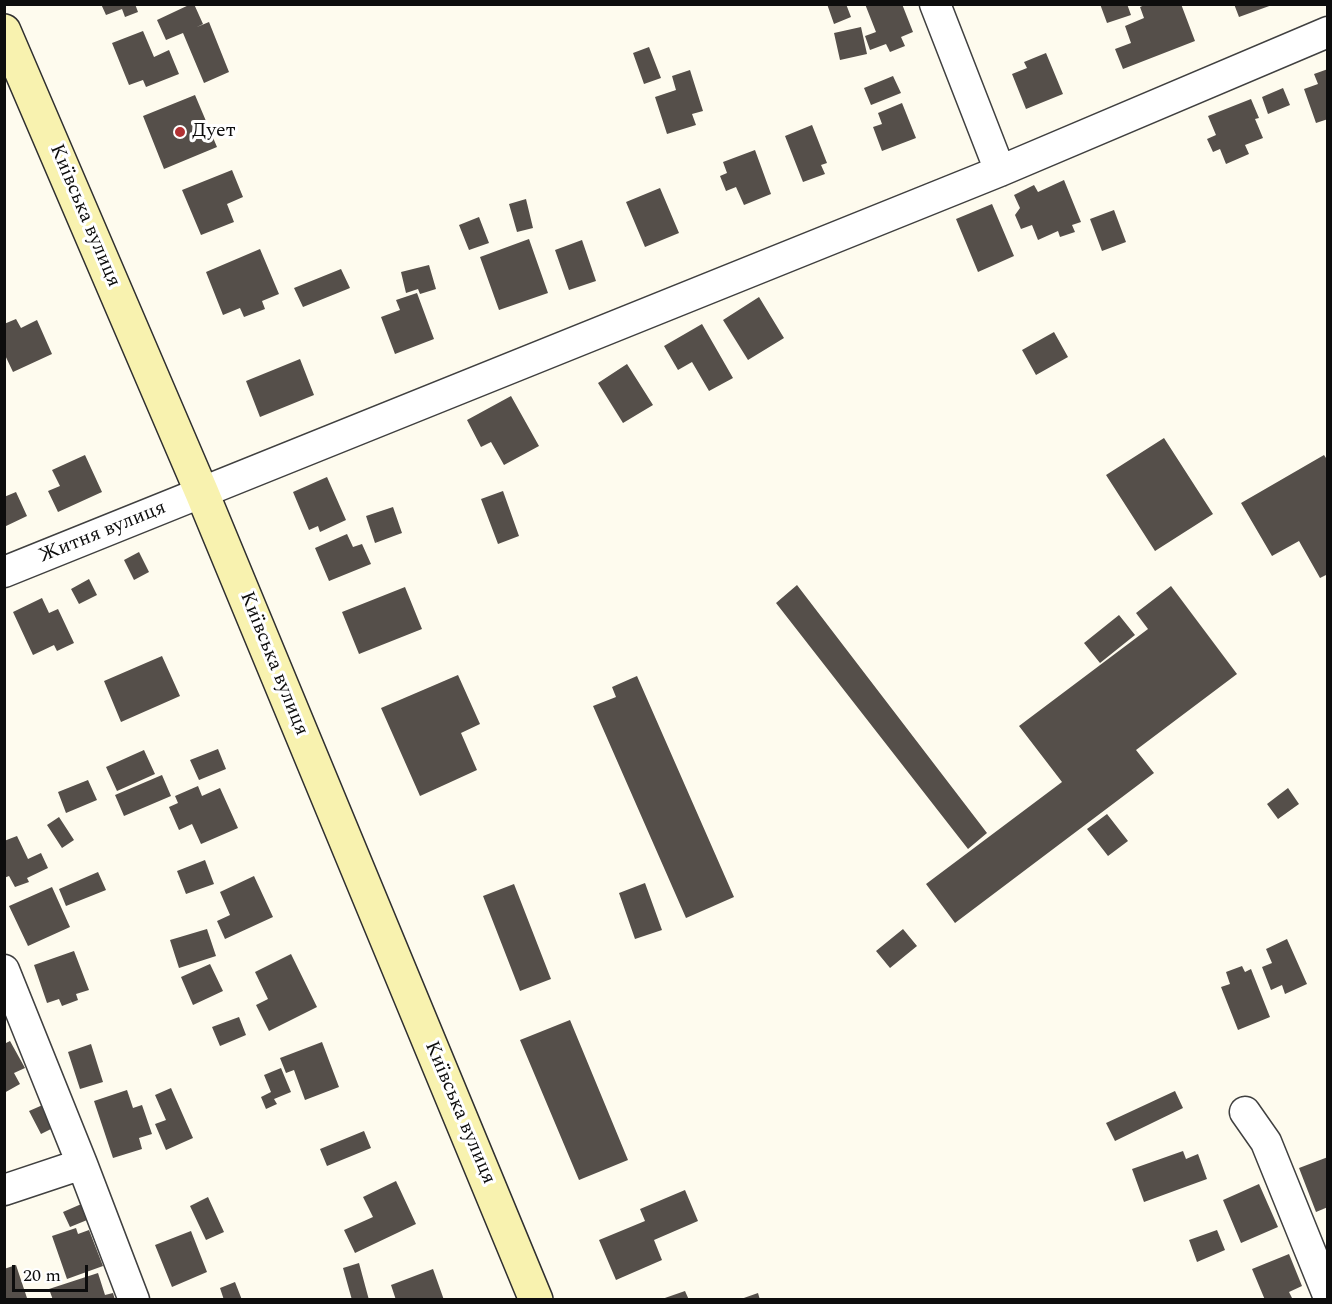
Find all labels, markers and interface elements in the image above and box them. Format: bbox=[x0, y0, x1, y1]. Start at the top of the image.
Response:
place label: Дует bbox=[192, 120, 236, 144]
marker: Дует bbox=[173, 125, 187, 139]
street label: Київська вулиця bbox=[43, 141, 125, 291]
street label: Житня вулиця bbox=[36, 497, 170, 569]
street label: Київська вулиця bbox=[233, 589, 313, 739]
street label: Київська вулиця bbox=[418, 1038, 500, 1188]
scale bar bbox=[15, 1253, 92, 1291]
text: 20 m bbox=[23, 1262, 61, 1289]

